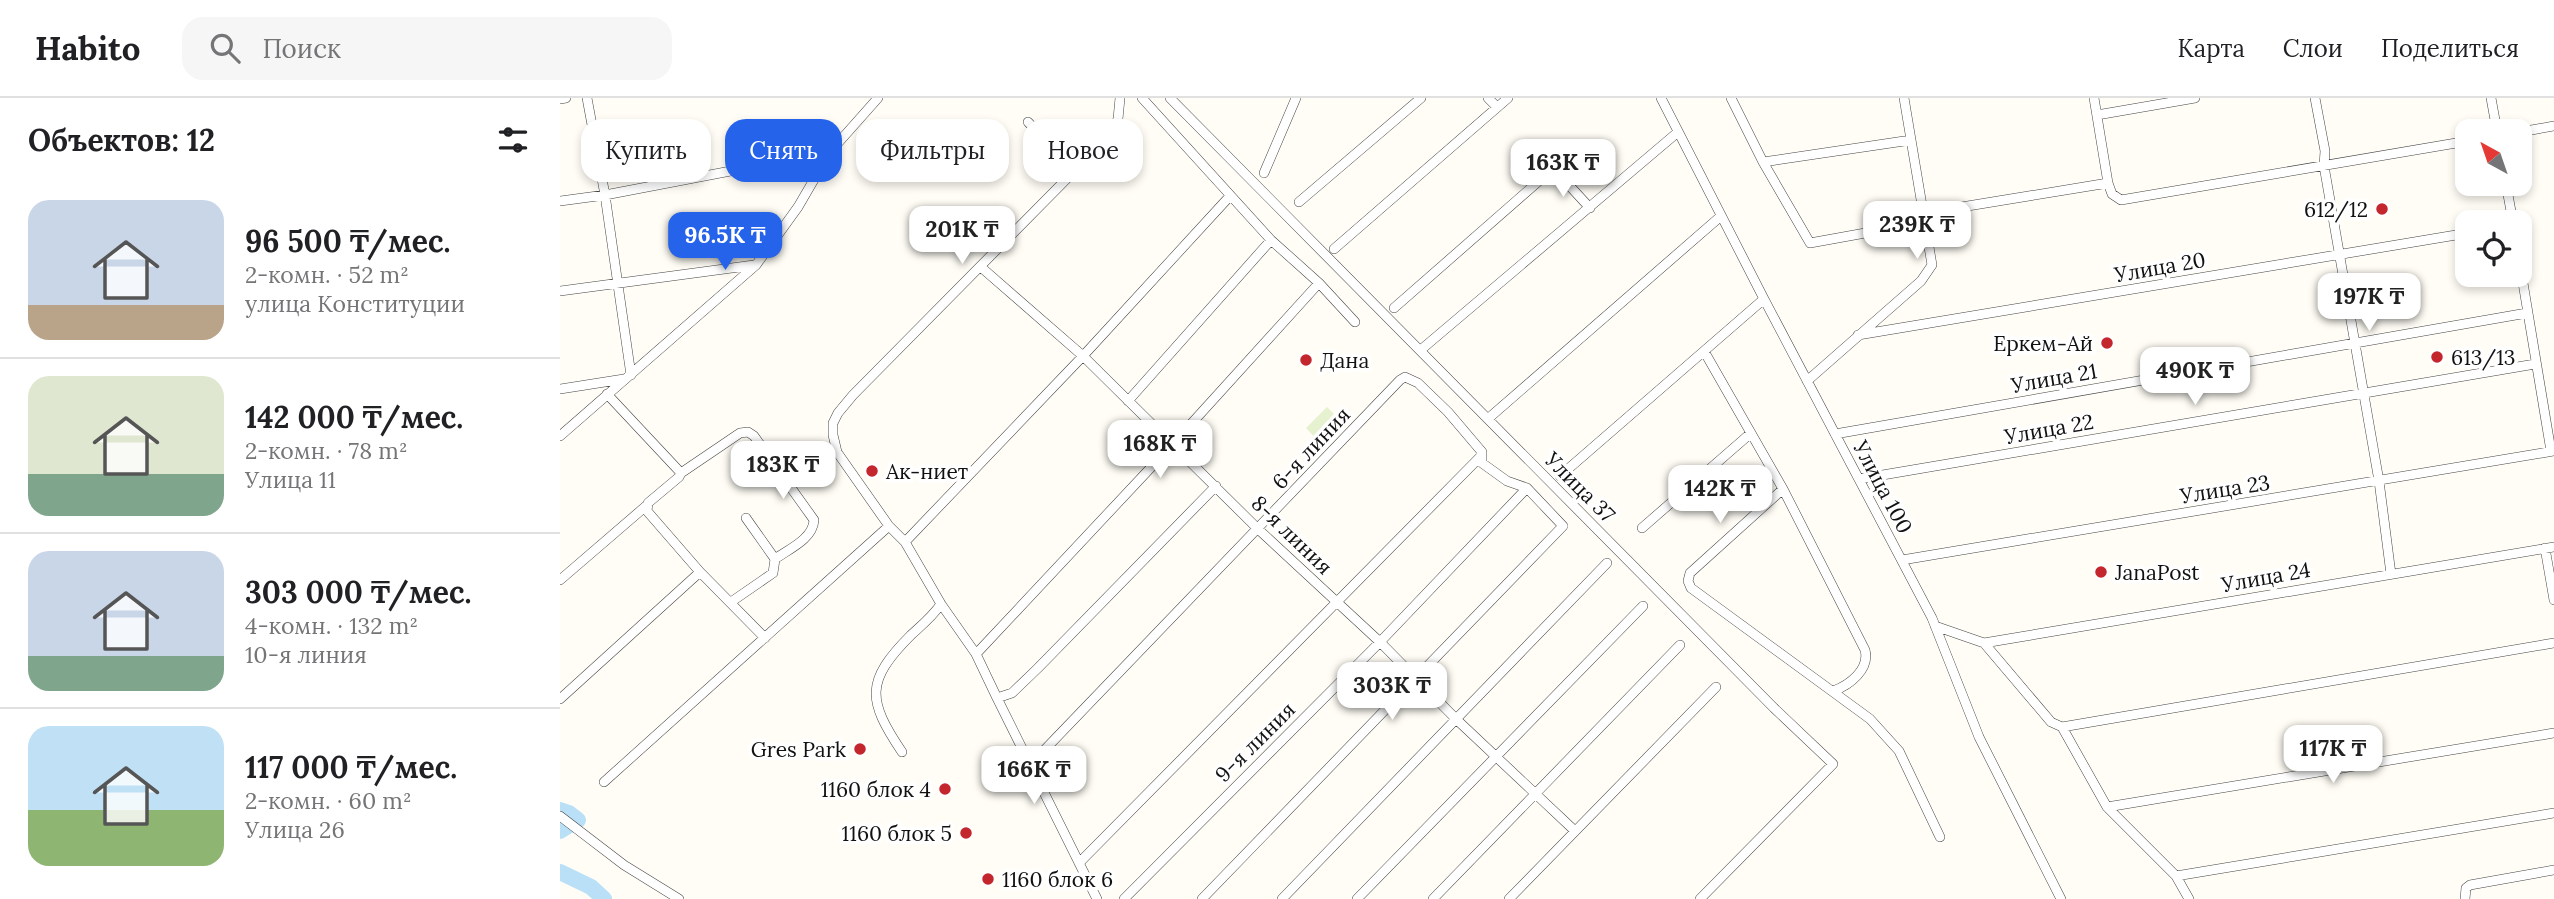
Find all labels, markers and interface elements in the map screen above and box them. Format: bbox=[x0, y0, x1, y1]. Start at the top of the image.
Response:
search box bbox=[182, 17, 672, 80]
text: Habito bbox=[35, 27, 140, 69]
icon: search bbox=[206, 29, 244, 67]
text: Поиск bbox=[262, 32, 341, 65]
text: Карта bbox=[2177, 33, 2245, 64]
text: Слои bbox=[2283, 33, 2343, 64]
text: Поделиться bbox=[2381, 33, 2519, 64]
chip: Купить bbox=[581, 119, 711, 182]
chip: Снять bbox=[725, 119, 842, 182]
chip: Фильтры bbox=[856, 119, 1009, 182]
chip: Новое bbox=[1023, 119, 1143, 182]
north arrow bbox=[2455, 119, 2532, 196]
map controls bbox=[2455, 119, 2532, 287]
text: Объектов: 12 bbox=[28, 121, 215, 159]
icon: filters bbox=[494, 121, 532, 159]
pin: 163K ₸ bbox=[1506, 140, 1620, 199]
text: 163K ₸ bbox=[1527, 147, 1599, 176]
place label: 612/12 bbox=[2304, 196, 2368, 223]
marker: 612/12 bbox=[2374, 201, 2390, 217]
pin: 239K ₸ bbox=[1860, 202, 1974, 261]
pin: 201K ₸ bbox=[905, 206, 1019, 266]
text: 239K ₸ bbox=[1879, 209, 1955, 238]
button: locate bbox=[2455, 210, 2532, 287]
pin: 96.5K ₸ bbox=[660, 212, 790, 272]
text: 201K ₸ bbox=[925, 214, 999, 243]
text: 96.5K ₸ bbox=[684, 220, 766, 249]
text: 96 500 ₸/мес. bbox=[245, 222, 450, 260]
icon: home bbox=[84, 228, 168, 312]
street label: Улица 20 bbox=[2111, 246, 2208, 288]
text: 2-комн. · 52 m² bbox=[245, 260, 409, 289]
pin: 197K ₸ bbox=[2312, 274, 2426, 333]
text: 197K ₸ bbox=[2334, 281, 2404, 310]
text: улица Конституции bbox=[245, 289, 465, 318]
place label: Еркем-Ай bbox=[1993, 330, 2093, 357]
marker: Еркем-Ай bbox=[2099, 335, 2115, 351]
place label: 613/13 bbox=[2451, 344, 2515, 371]
place label: Дана bbox=[1320, 347, 1369, 374]
pin: 490K ₸ bbox=[2138, 348, 2252, 407]
marker: 613/13 bbox=[2429, 349, 2445, 365]
marker: Дана bbox=[1298, 352, 1314, 368]
text: 490K ₸ bbox=[2156, 355, 2234, 384]
street label: Улица 21 bbox=[2008, 357, 2099, 399]
text: 142 000 ₸/мес. bbox=[245, 398, 463, 436]
street label: 6-я линия bbox=[1266, 401, 1356, 495]
icon: home bbox=[84, 404, 168, 488]
street label: Улица 22 bbox=[2001, 408, 2096, 450]
pin: 168K ₸ bbox=[1103, 420, 1217, 480]
text: 168K ₸ bbox=[1123, 428, 1197, 457]
street label: Улица 100 bbox=[1847, 435, 1919, 538]
text: 2-комн. · 78 m² bbox=[245, 436, 408, 465]
pin: 183K ₸ bbox=[726, 442, 840, 501]
street label: Улица 37 bbox=[1538, 445, 1621, 528]
text: 183K ₸ bbox=[747, 449, 819, 478]
place label: Ак-ниет bbox=[885, 458, 968, 485]
marker: Ак-ниет bbox=[864, 463, 880, 479]
text: Улица 11 bbox=[245, 465, 336, 494]
pin: 142K ₸ bbox=[1663, 466, 1777, 525]
street label: Улица 23 bbox=[2177, 469, 2272, 510]
text: 142K ₸ bbox=[1684, 473, 1756, 502]
street label: 8-я линия bbox=[1246, 490, 1338, 580]
street label: Улица 24 bbox=[2218, 556, 2313, 598]
place label: JanaPost bbox=[2114, 559, 2200, 586]
marker: JanaPost bbox=[2093, 564, 2109, 580]
text: 303 000 ₸/мес. bbox=[245, 573, 471, 611]
icon: home bbox=[84, 579, 168, 663]
text: 4-комн. · 132 m² bbox=[245, 611, 418, 640]
text: 10-я линия bbox=[245, 640, 367, 669]
pin: 303K ₸ bbox=[1335, 662, 1449, 722]
text: 303K ₸ bbox=[1353, 670, 1431, 699]
street label: 9-я линия bbox=[1209, 696, 1301, 788]
pin: 117K ₸ bbox=[2276, 726, 2390, 785]
text: 117K ₸ bbox=[2300, 733, 2366, 762]
place label: Gres Park bbox=[751, 736, 847, 763]
marker: Gres Park bbox=[852, 741, 868, 757]
pin: 166K ₸ bbox=[977, 746, 1091, 806]
text: 117 000 ₸/мес. bbox=[245, 748, 457, 786]
icon: home bbox=[84, 754, 168, 838]
text: 166K ₸ bbox=[997, 754, 1071, 783]
place label: 1160 блок 4 bbox=[821, 776, 931, 803]
marker: 1160 блок 4 bbox=[937, 781, 953, 797]
text: 2-комн. · 60 m² bbox=[245, 786, 412, 815]
text: Улица 26 bbox=[245, 815, 345, 844]
place label: 1160 блок 5 bbox=[842, 820, 952, 847]
marker: 1160 блок 5 bbox=[958, 825, 974, 841]
place label: 1160 блок 6 bbox=[1002, 866, 1113, 893]
marker: 1160 блок 6 bbox=[980, 871, 996, 887]

